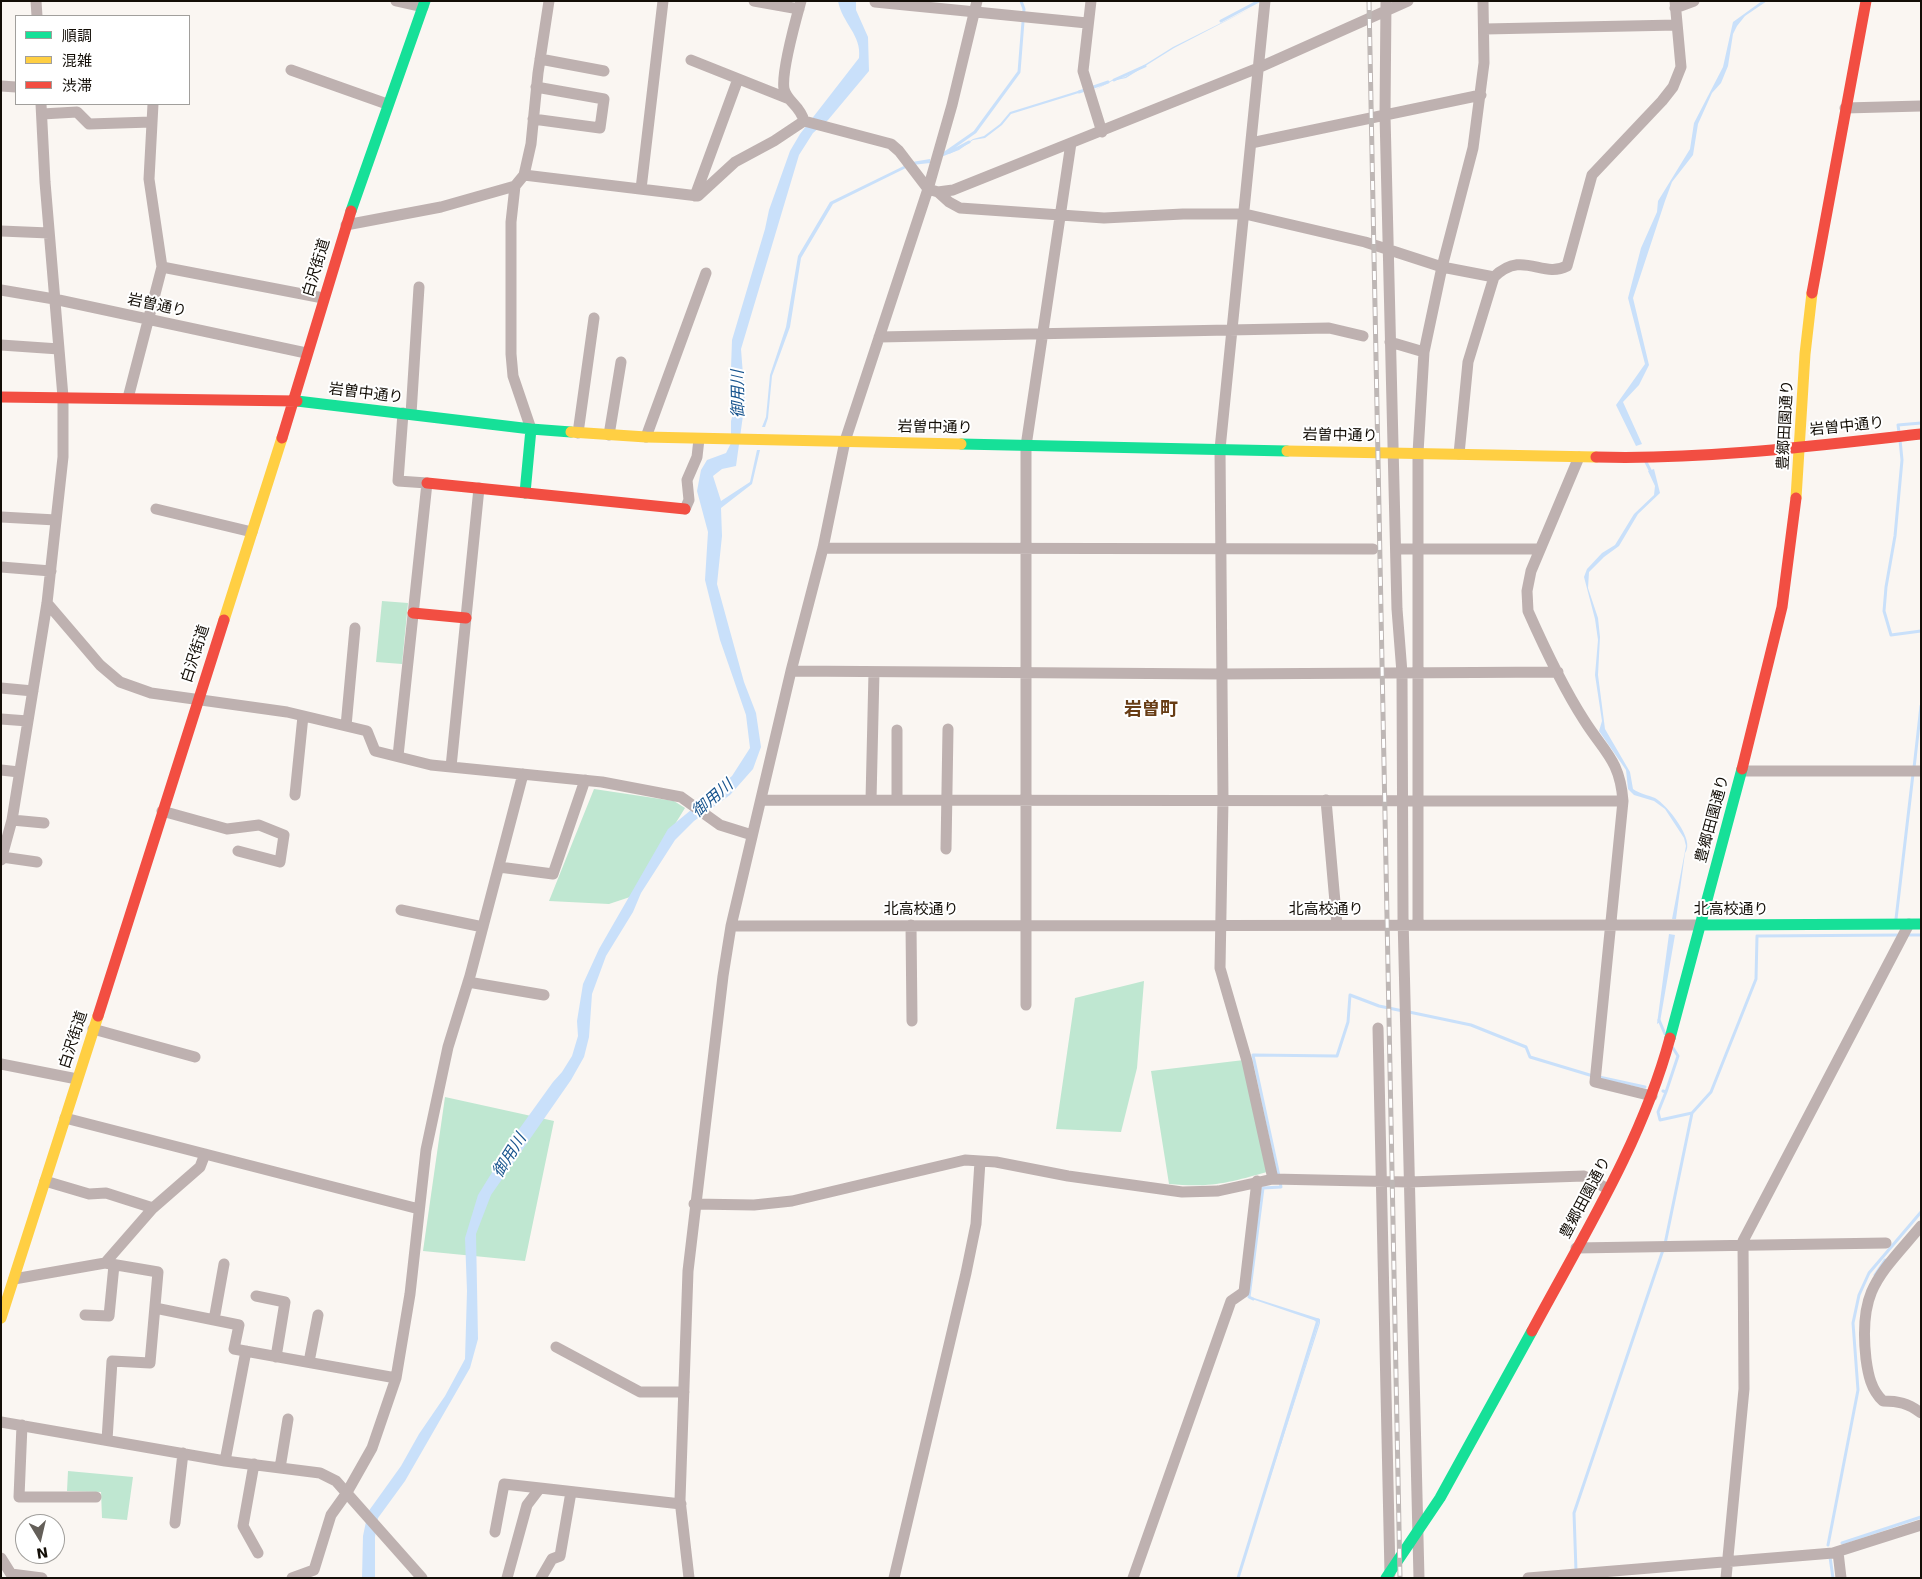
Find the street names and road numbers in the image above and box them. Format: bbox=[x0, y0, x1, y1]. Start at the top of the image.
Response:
street label: 白沢街道 bbox=[300, 237, 334, 299]
street label: 岩曽通り bbox=[126, 291, 188, 321]
street label: 岩曽中通り bbox=[328, 380, 404, 408]
street label: 豊郷田園通り bbox=[1775, 380, 1797, 470]
street label: 岩曽中通り bbox=[1809, 414, 1885, 440]
street label: 岩曽中通り bbox=[897, 418, 973, 438]
street label: 岩曽中通り bbox=[1302, 426, 1378, 446]
street label: 白沢街道 bbox=[178, 623, 214, 685]
street label: 豊郷田園通り bbox=[1693, 773, 1733, 865]
street label: 北高校通り bbox=[884, 901, 958, 919]
street label: 北高校通り bbox=[1289, 901, 1363, 919]
street label: 北高校通り bbox=[1694, 901, 1768, 919]
street label: 白沢街道 bbox=[56, 1009, 92, 1071]
street label: 豊郷田園通り bbox=[1557, 1154, 1615, 1242]

